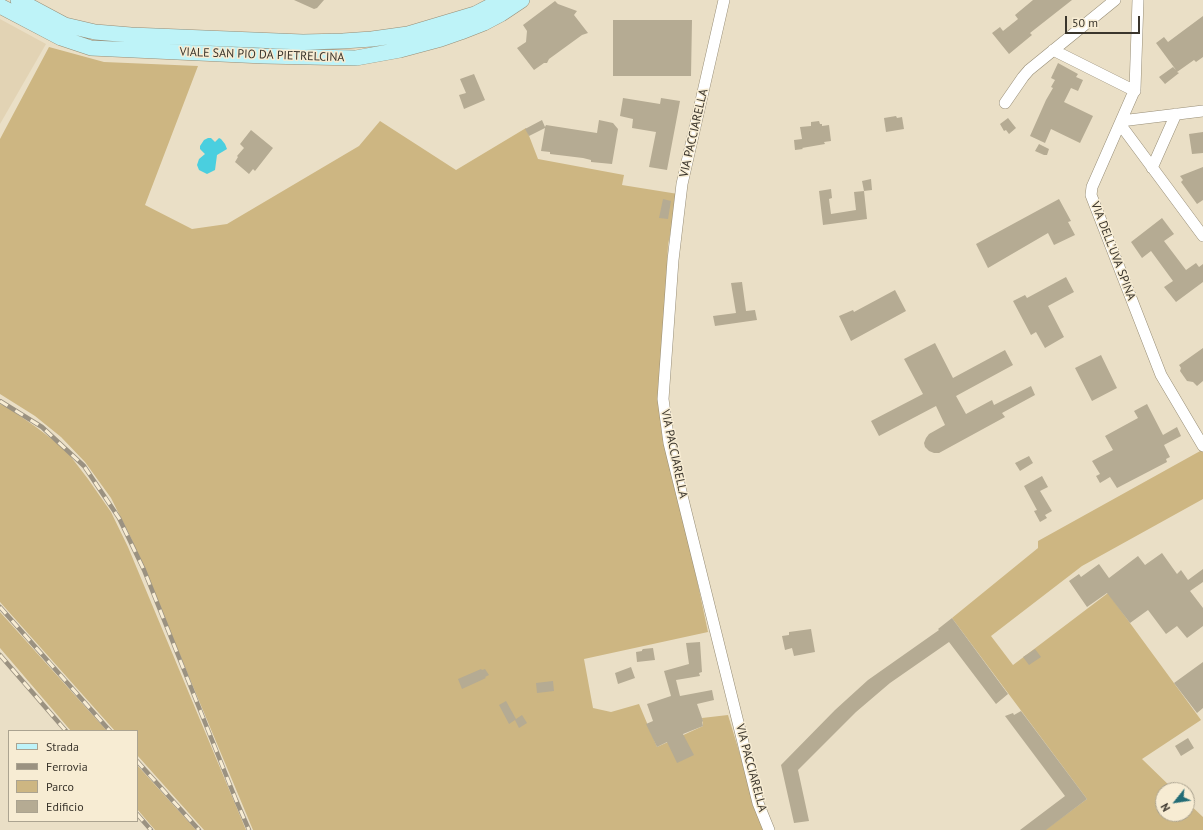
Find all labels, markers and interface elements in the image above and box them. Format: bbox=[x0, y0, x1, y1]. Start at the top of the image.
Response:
scale bar bbox=[1067, 8, 1142, 34]
text: 50 m bbox=[1072, 15, 1098, 30]
street label: VIALE SAN PIO DA PIETRELCINA bbox=[179, 45, 345, 65]
street label: VIA PACCIARELLA bbox=[677, 87, 711, 179]
street label: VIA DELL'UVA SPINA bbox=[1088, 200, 1138, 302]
street label: VIA PACCIARELLA bbox=[658, 408, 690, 500]
street label: VIA PACCIARELLA bbox=[732, 723, 770, 813]
legend bbox=[8, 730, 138, 822]
text: Strada bbox=[46, 739, 79, 754]
text: Ferrovia bbox=[46, 759, 88, 774]
text: Parco bbox=[46, 779, 74, 794]
north arrow bbox=[1155, 782, 1195, 822]
text: Edificio bbox=[46, 799, 84, 814]
text: N bbox=[1158, 801, 1173, 814]

